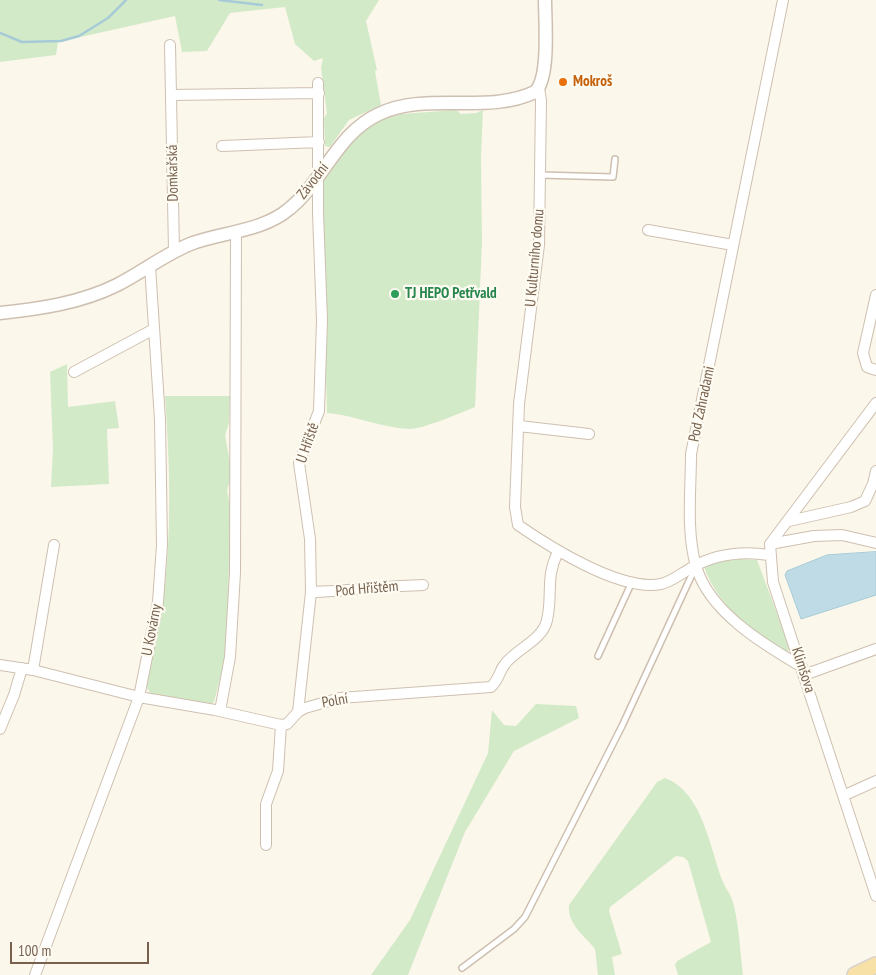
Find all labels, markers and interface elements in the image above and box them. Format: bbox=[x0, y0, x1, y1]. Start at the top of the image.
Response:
place label: Mokroš bbox=[573, 73, 612, 91]
marker: Mokroš bbox=[557, 76, 569, 88]
street label: Domkařská bbox=[164, 144, 182, 202]
street label: Závodní bbox=[293, 159, 333, 203]
street label: U Kulturního domu bbox=[522, 208, 548, 308]
place label: TJ HEPO Petřvald bbox=[405, 285, 497, 303]
marker: TJ HEPO Petřvald bbox=[389, 288, 401, 300]
street label: Pod Zahradami bbox=[685, 364, 719, 444]
street label: U Hřiště bbox=[293, 420, 323, 466]
street label: Pod Hřištěm bbox=[335, 577, 399, 601]
street label: U Kovárny bbox=[138, 603, 166, 657]
street label: Klimšova bbox=[787, 645, 819, 695]
street label: Polní bbox=[321, 690, 349, 712]
scale bar bbox=[12, 932, 151, 964]
text: 100 m bbox=[18, 941, 51, 960]

